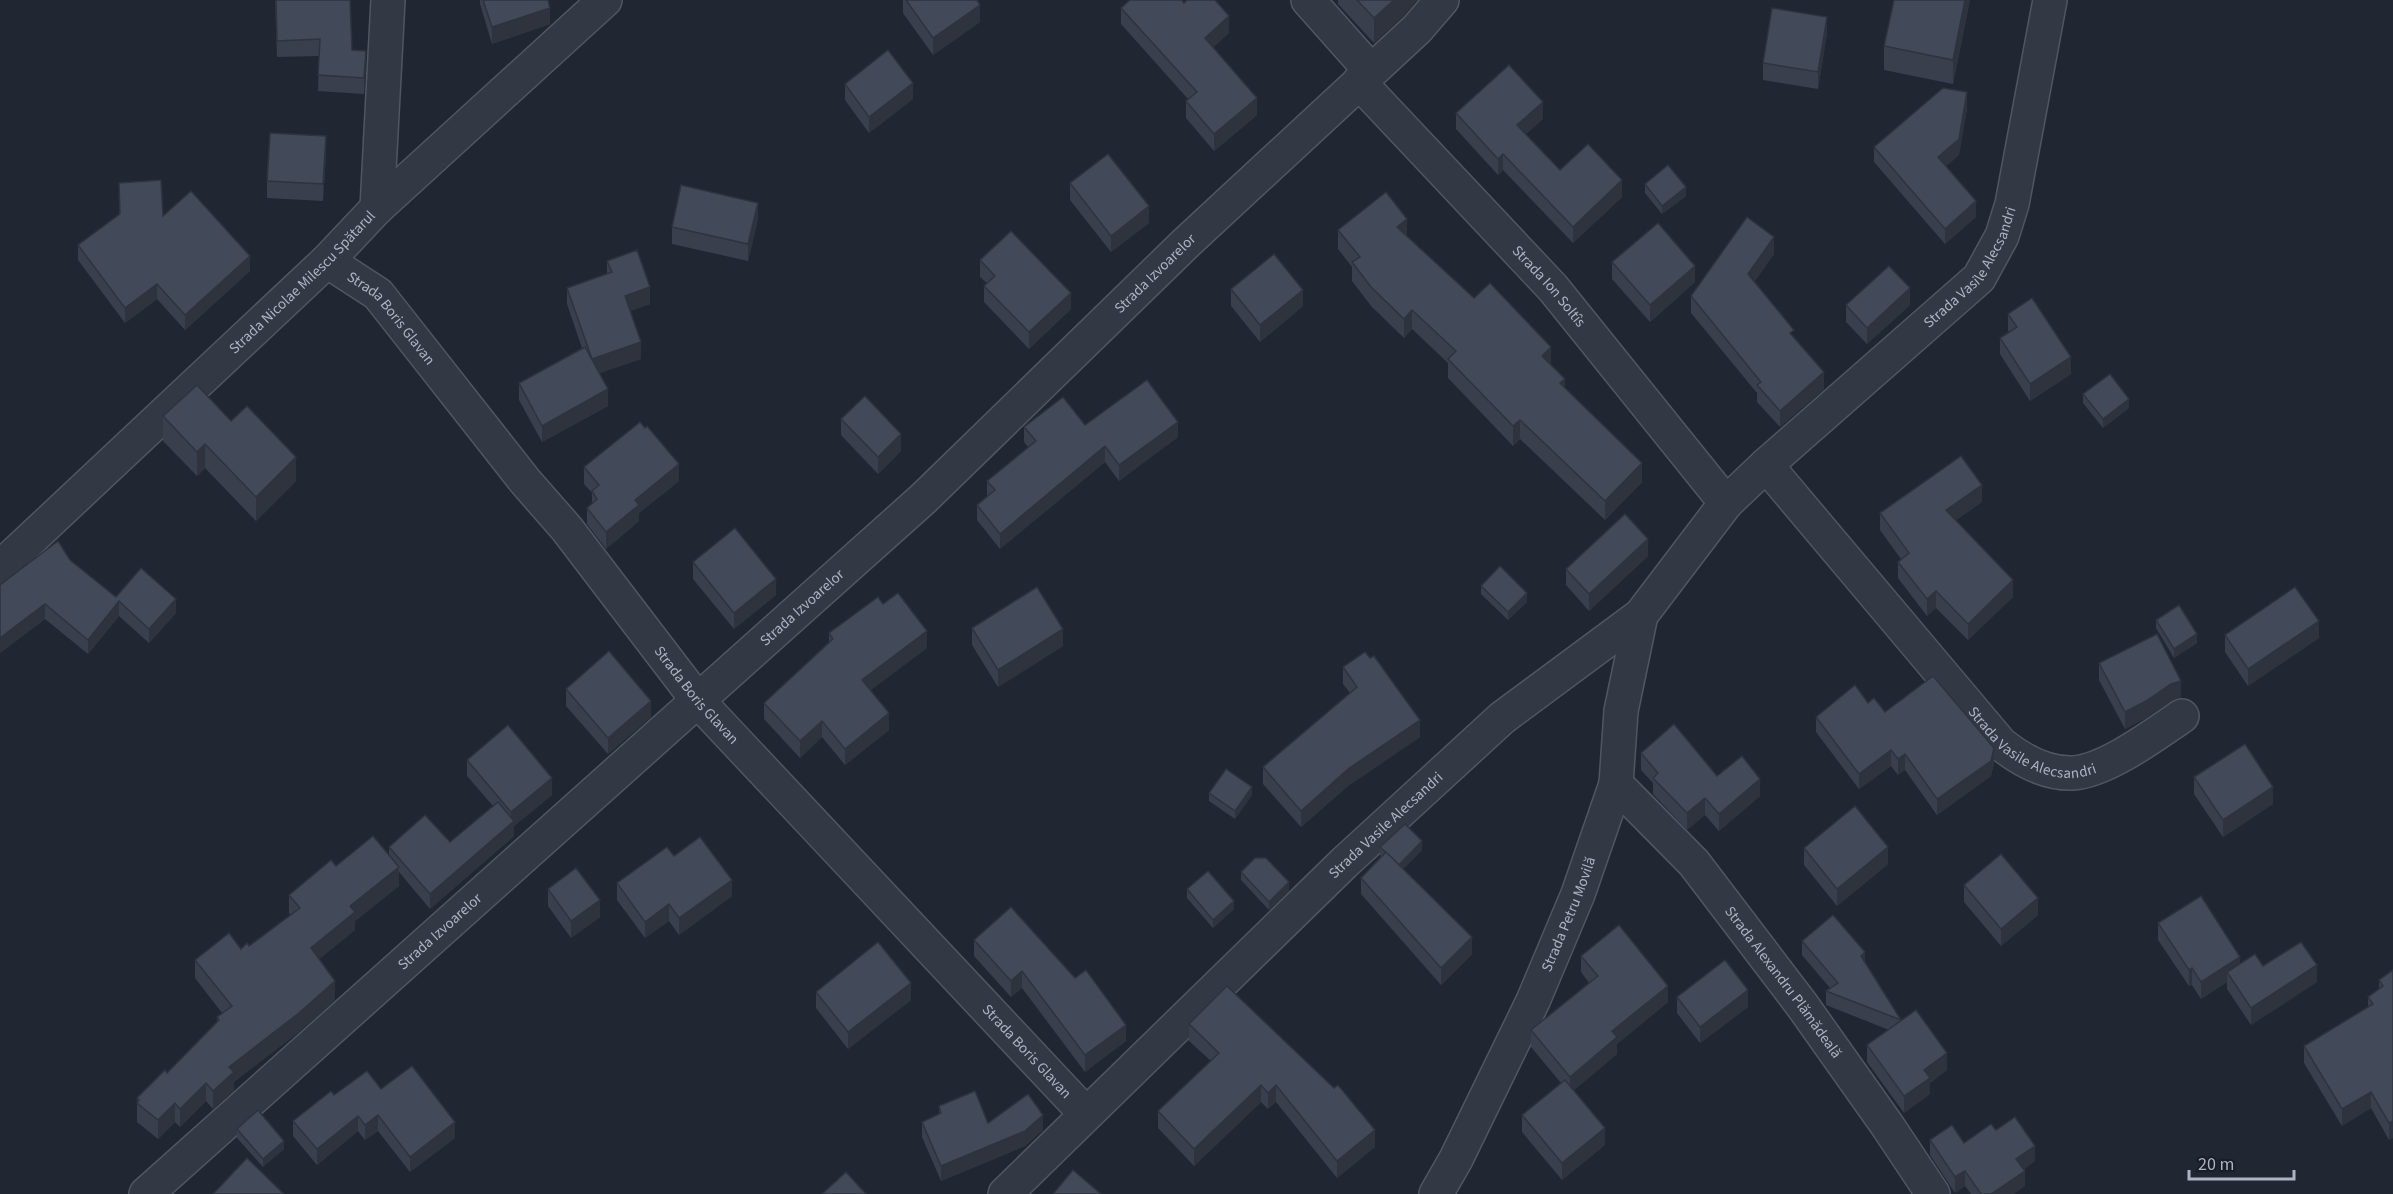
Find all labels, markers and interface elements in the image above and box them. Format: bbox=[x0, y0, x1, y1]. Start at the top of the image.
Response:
street label: Strada Vasile Alecsandri bbox=[1919, 204, 2021, 333]
street label: Strada Nicolae Milescu Spătarul bbox=[225, 206, 380, 359]
street label: Strada Izvoarelor bbox=[1110, 229, 1201, 318]
street label: Strada Ion Soltîs bbox=[1507, 241, 1590, 332]
street label: Strada Boris Glavan bbox=[343, 267, 440, 370]
street label: Strada Izvoarelor bbox=[756, 564, 849, 651]
street label: Strada Boris Glavan bbox=[649, 642, 743, 749]
street label: Strada Vasile Alecsandri bbox=[1963, 702, 2099, 784]
street label: Strada Vasile Alecsandri bbox=[1324, 767, 1448, 884]
street label: Strada Petru Movilă bbox=[1537, 854, 1601, 975]
street label: Strada Izvoarelor bbox=[393, 888, 487, 975]
street label: Strada Alexandru Plămădeală bbox=[1719, 902, 1847, 1063]
street label: Strada Boris Glavan bbox=[977, 1000, 1076, 1103]
scale bar bbox=[2189, 1143, 2294, 1181]
text: 20 m bbox=[2198, 1152, 2234, 1177]

